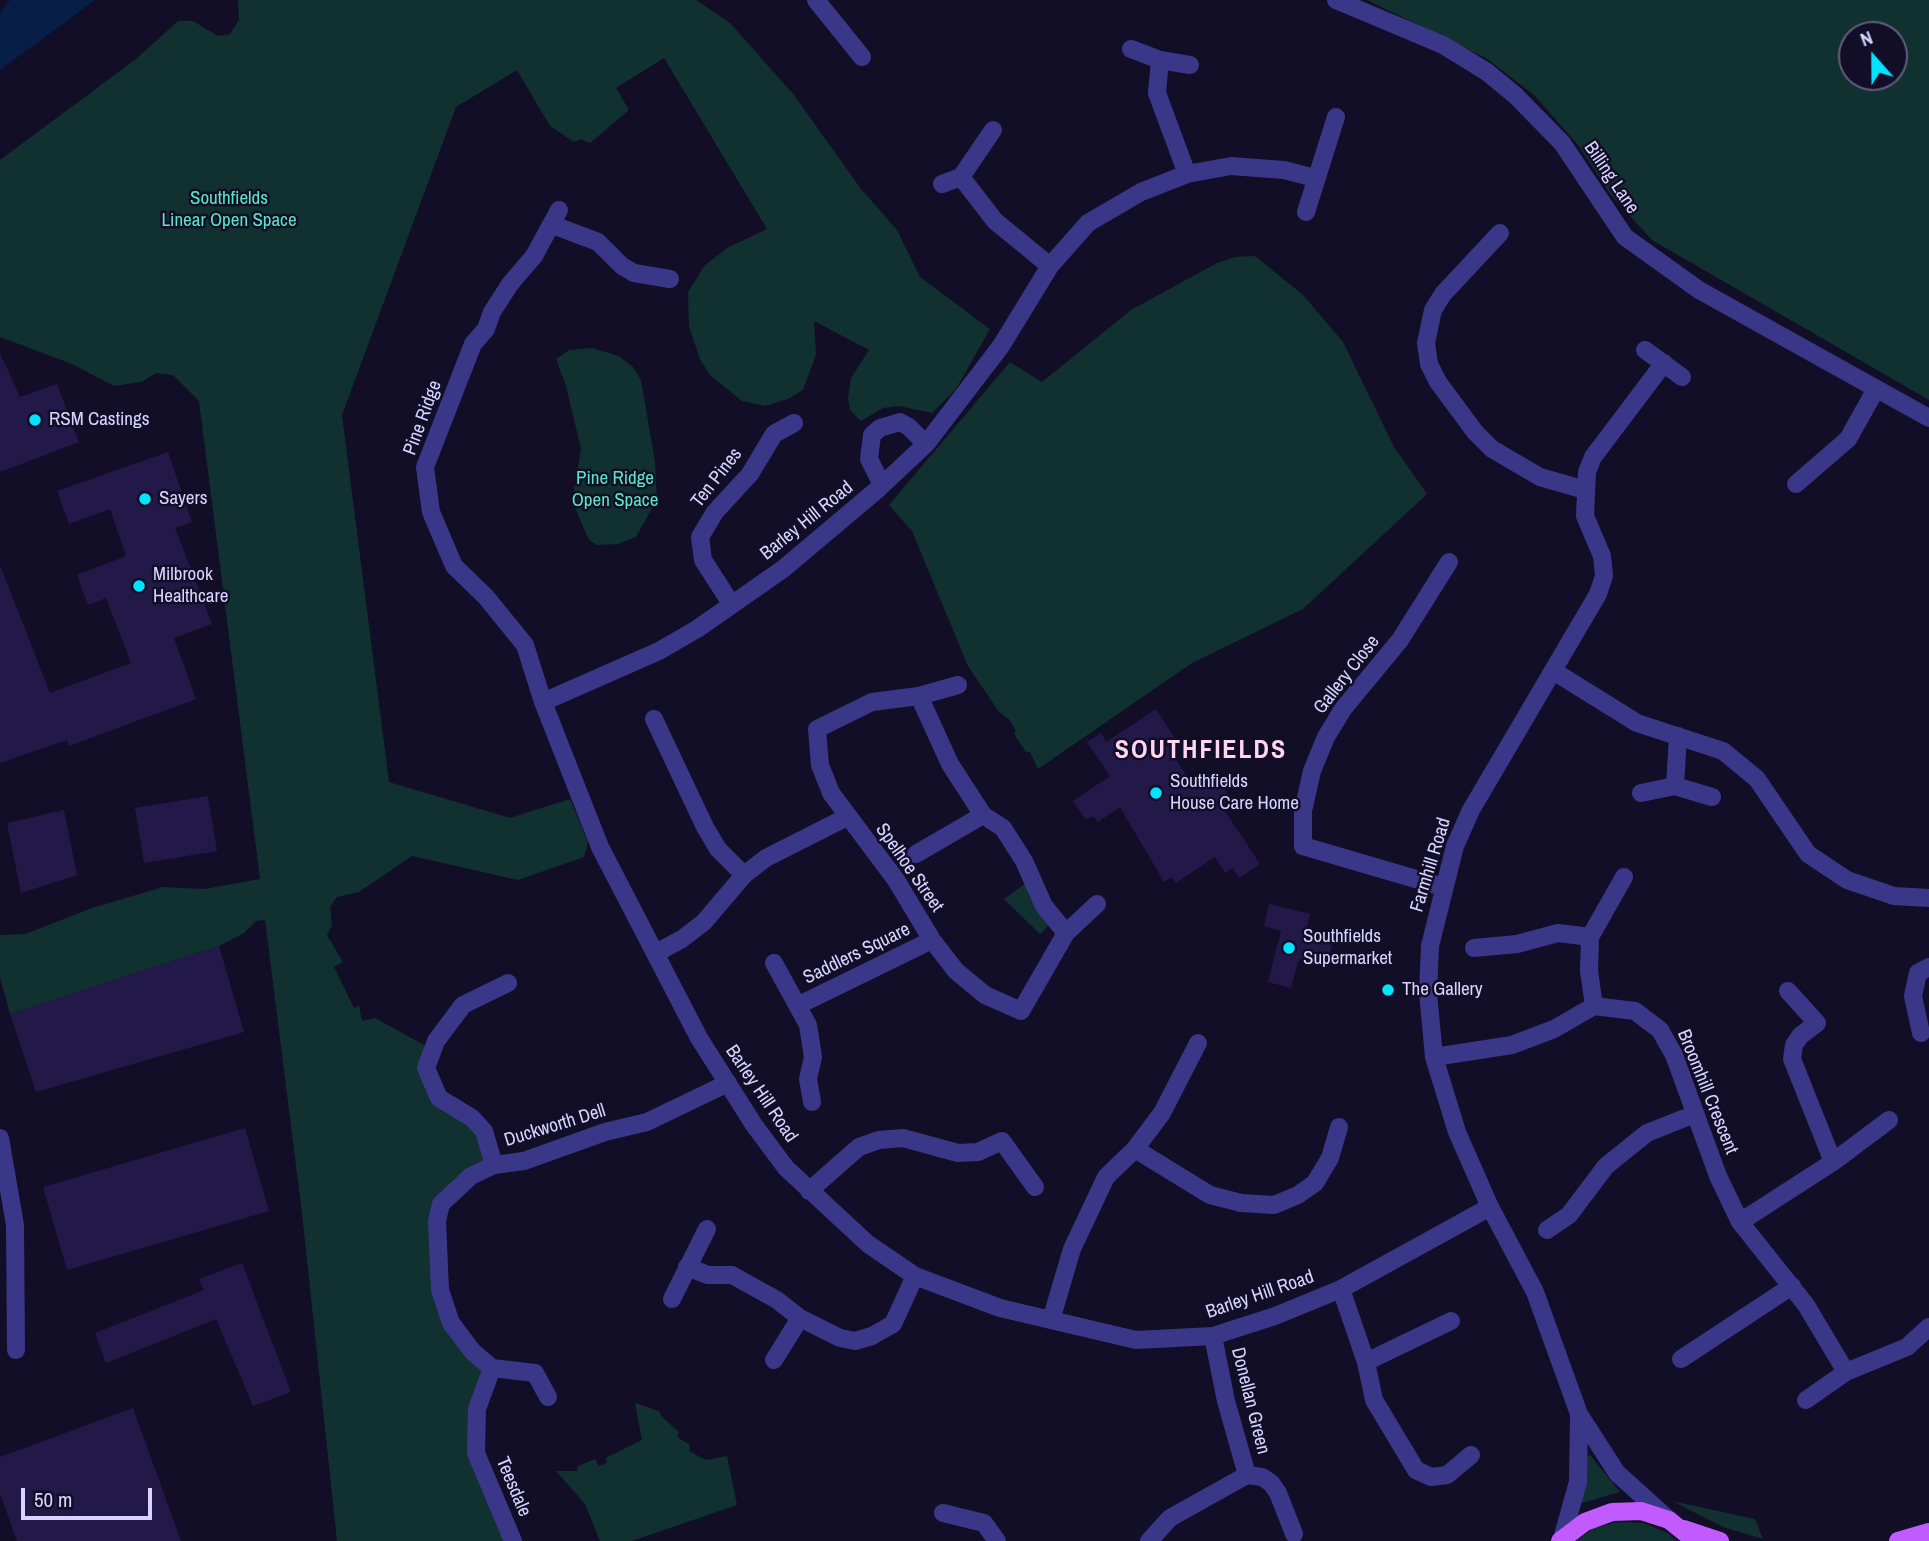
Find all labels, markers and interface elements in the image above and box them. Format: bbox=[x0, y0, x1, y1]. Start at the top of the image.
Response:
north arrow bbox=[1838, 21, 1908, 91]
text: N bbox=[1856, 24, 1876, 52]
street label: Billing Lane bbox=[1579, 138, 1643, 218]
park label: Southfields Linear Open Space bbox=[161, 188, 297, 232]
street label: Pine Ridge bbox=[399, 377, 447, 459]
place label: RSM Castings bbox=[49, 409, 149, 431]
marker: RSM Castings bbox=[27, 412, 43, 428]
street label: Ten Pines bbox=[687, 444, 747, 512]
park label: Pine Ridge Open Space bbox=[572, 468, 658, 512]
street label: Barley Hill Road bbox=[756, 477, 858, 565]
place label: Sayers bbox=[159, 488, 207, 510]
marker: Sayers bbox=[137, 491, 153, 507]
place label: Milbrook Healthcare bbox=[153, 564, 228, 608]
marker: Milbrook Healthcare bbox=[131, 578, 147, 594]
street label: Gallery Close bbox=[1309, 631, 1385, 719]
district label: SOUTHFIELDS bbox=[1116, 735, 1286, 767]
place label: Southfields House Care Home bbox=[1170, 771, 1299, 815]
marker: Southfields House Care Home bbox=[1148, 785, 1164, 801]
street label: Farmhill Road bbox=[1406, 815, 1456, 915]
street label: Spelhoe Street bbox=[870, 819, 948, 917]
street label: Saddlers Square bbox=[800, 918, 914, 990]
place label: Southfields Supermarket bbox=[1303, 926, 1392, 970]
marker: Southfields Supermarket bbox=[1281, 940, 1297, 956]
place label: The Gallery bbox=[1402, 979, 1483, 1001]
marker: The Gallery bbox=[1380, 982, 1396, 998]
street label: Broomhill Crescent bbox=[1672, 1026, 1742, 1158]
street label: Barley Hill Road bbox=[720, 1041, 802, 1147]
street label: Duckworth Dell bbox=[502, 1100, 608, 1152]
street label: Barley Hill Road bbox=[1203, 1266, 1317, 1324]
street label: Donellan Green bbox=[1226, 1345, 1274, 1457]
street label: Teesdale bbox=[490, 1454, 536, 1520]
scale bar bbox=[24, 1474, 156, 1518]
text: 50 m bbox=[34, 1485, 72, 1514]

